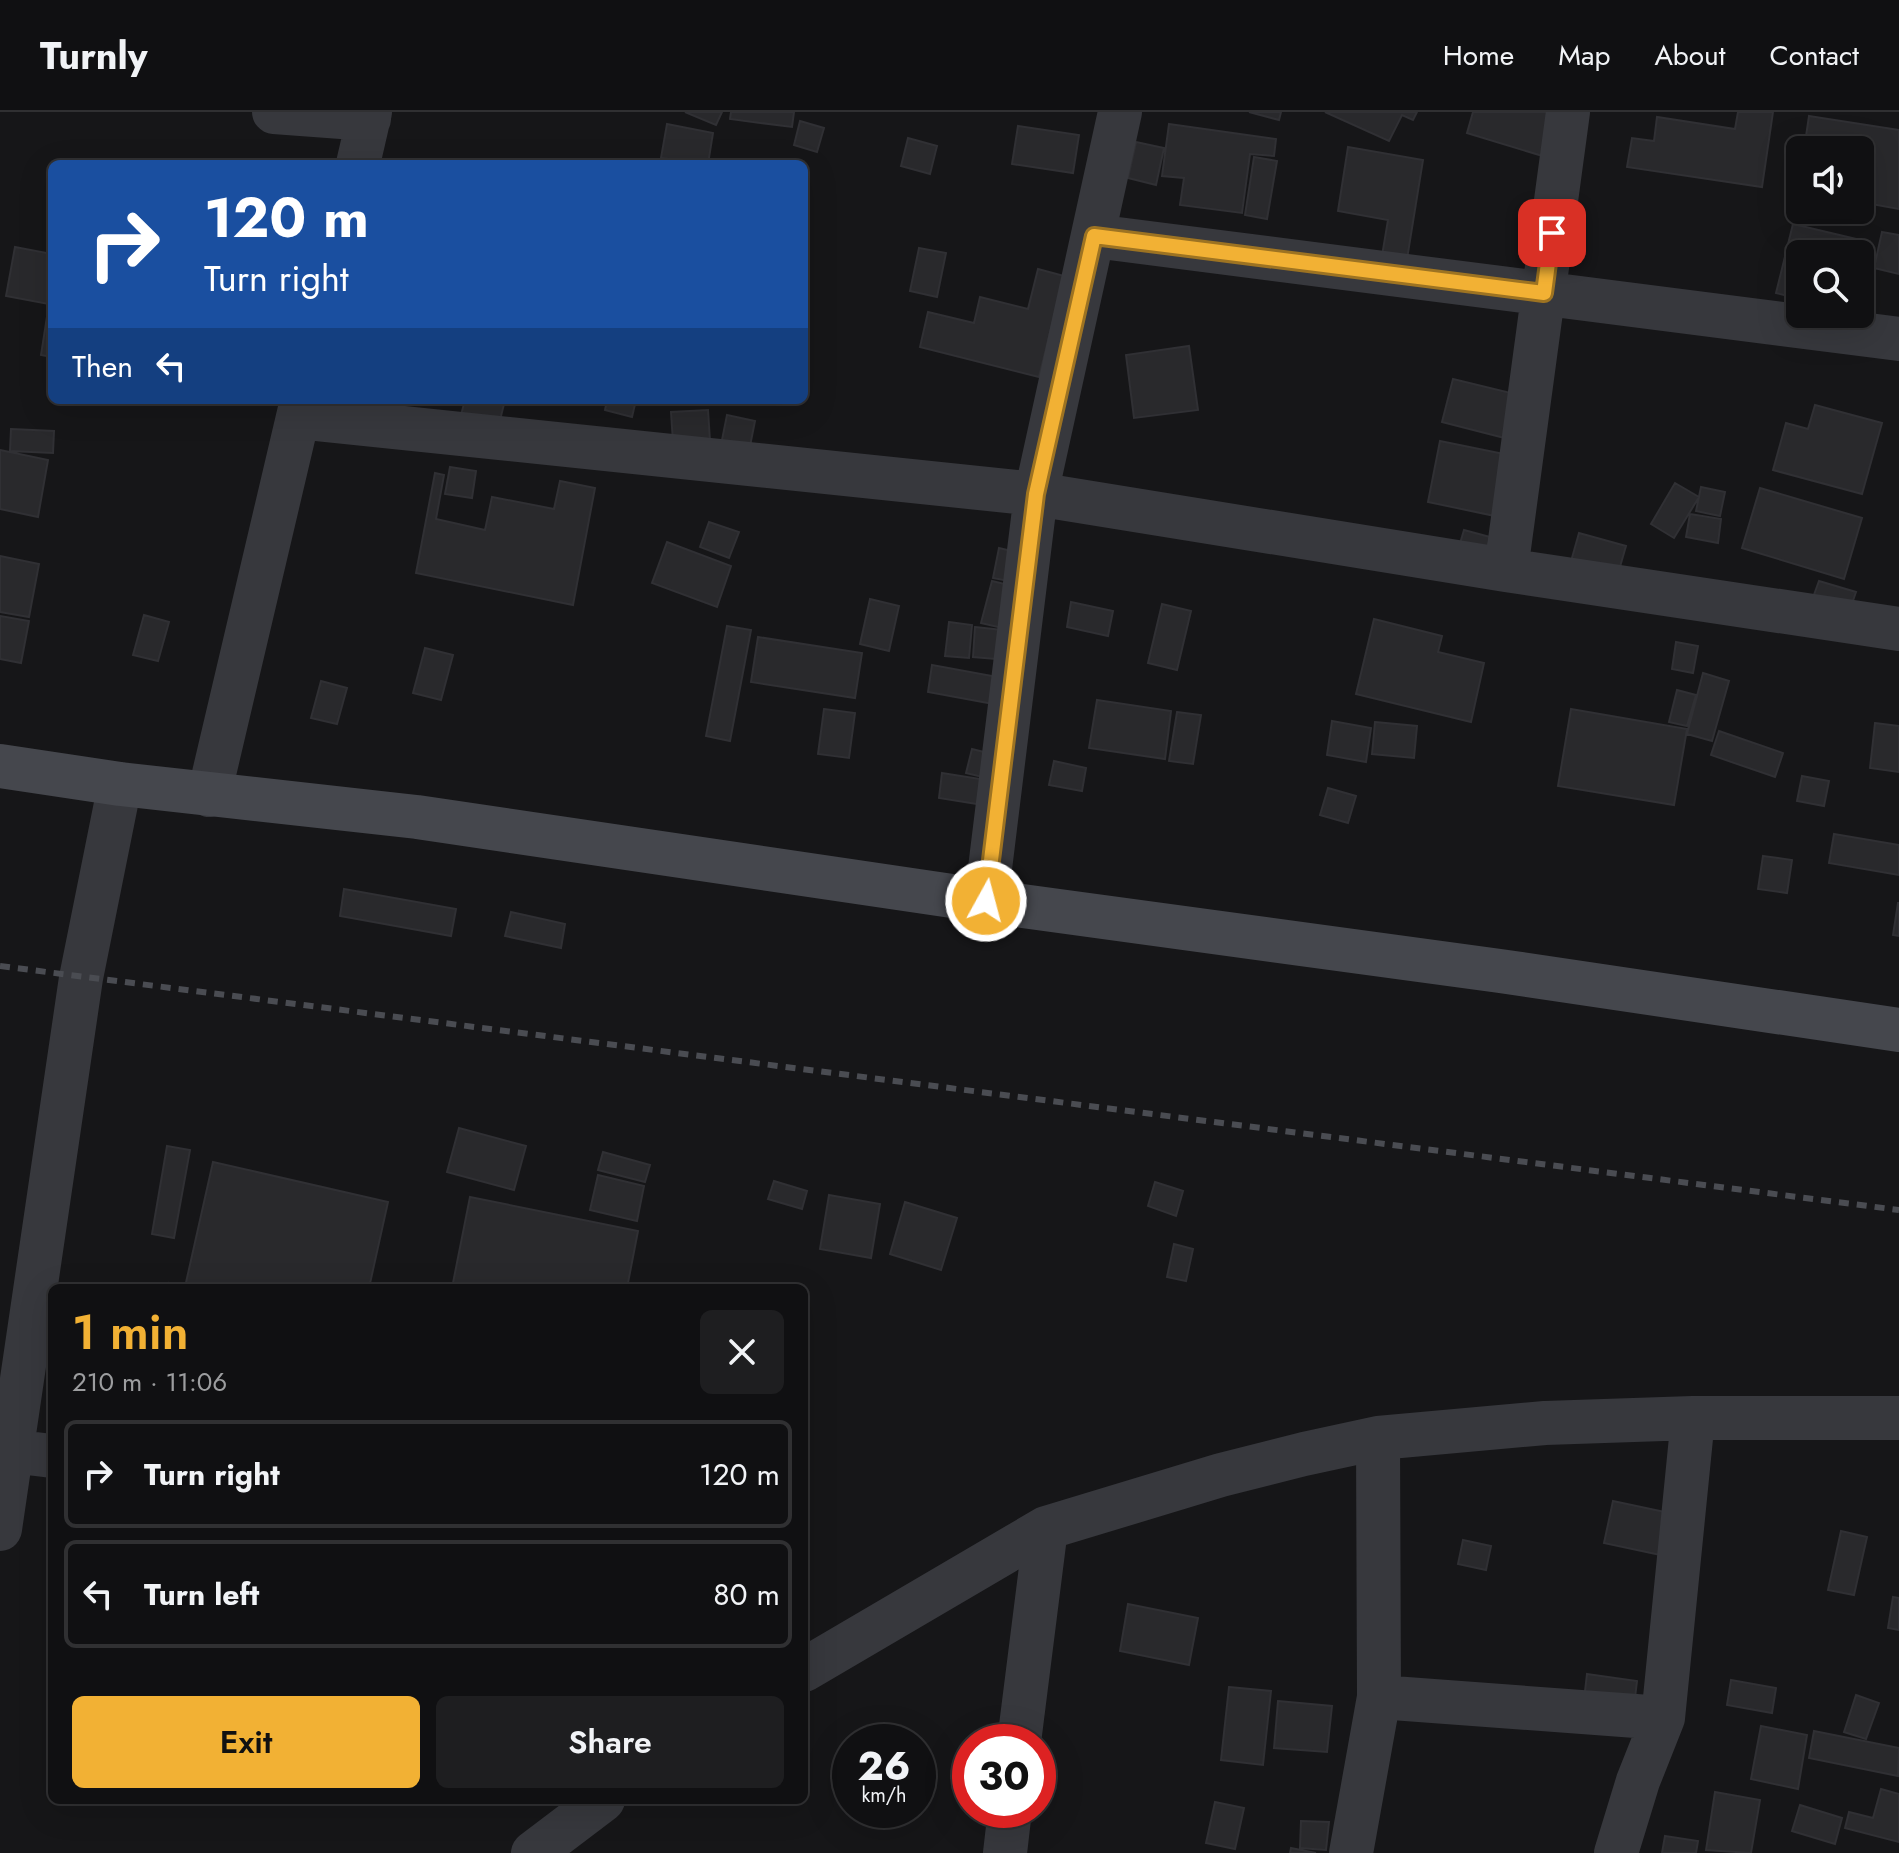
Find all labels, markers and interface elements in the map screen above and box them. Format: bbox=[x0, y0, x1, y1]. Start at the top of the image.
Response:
text: Turnly bbox=[40, 28, 148, 83]
text: Home bbox=[1443, 35, 1514, 76]
text: Map bbox=[1558, 35, 1610, 76]
text: About bbox=[1654, 35, 1726, 76]
text: Contact bbox=[1770, 35, 1859, 76]
map controls bbox=[1786, 136, 1874, 328]
button: sound bbox=[1786, 136, 1874, 224]
text: 120 m bbox=[204, 177, 369, 258]
icon: right bbox=[72, 192, 176, 296]
pin bbox=[1518, 199, 1586, 267]
icon: arrive bbox=[1530, 211, 1574, 255]
button: search bbox=[1786, 240, 1874, 328]
text: Turn right bbox=[204, 252, 349, 304]
icon: left bbox=[149, 344, 193, 388]
text: Then bbox=[72, 345, 133, 388]
position arrow bbox=[944, 859, 1028, 943]
text: 1 min bbox=[72, 1298, 189, 1367]
button: close bbox=[700, 1310, 784, 1394]
text: 210 m · 11:06 bbox=[72, 1363, 227, 1401]
icon: right bbox=[76, 1452, 120, 1496]
text: Turn right bbox=[144, 1453, 280, 1496]
text: 120 m bbox=[699, 1453, 780, 1496]
icon: left bbox=[76, 1572, 120, 1616]
text: Turn left bbox=[144, 1573, 259, 1616]
text: 80 m bbox=[713, 1573, 780, 1616]
button: Exit bbox=[72, 1696, 420, 1788]
button: Share bbox=[436, 1696, 784, 1788]
speed limit sign: 30 bbox=[952, 1724, 1056, 1828]
text: 26 bbox=[858, 1737, 911, 1795]
text: km/h bbox=[861, 1781, 907, 1810]

